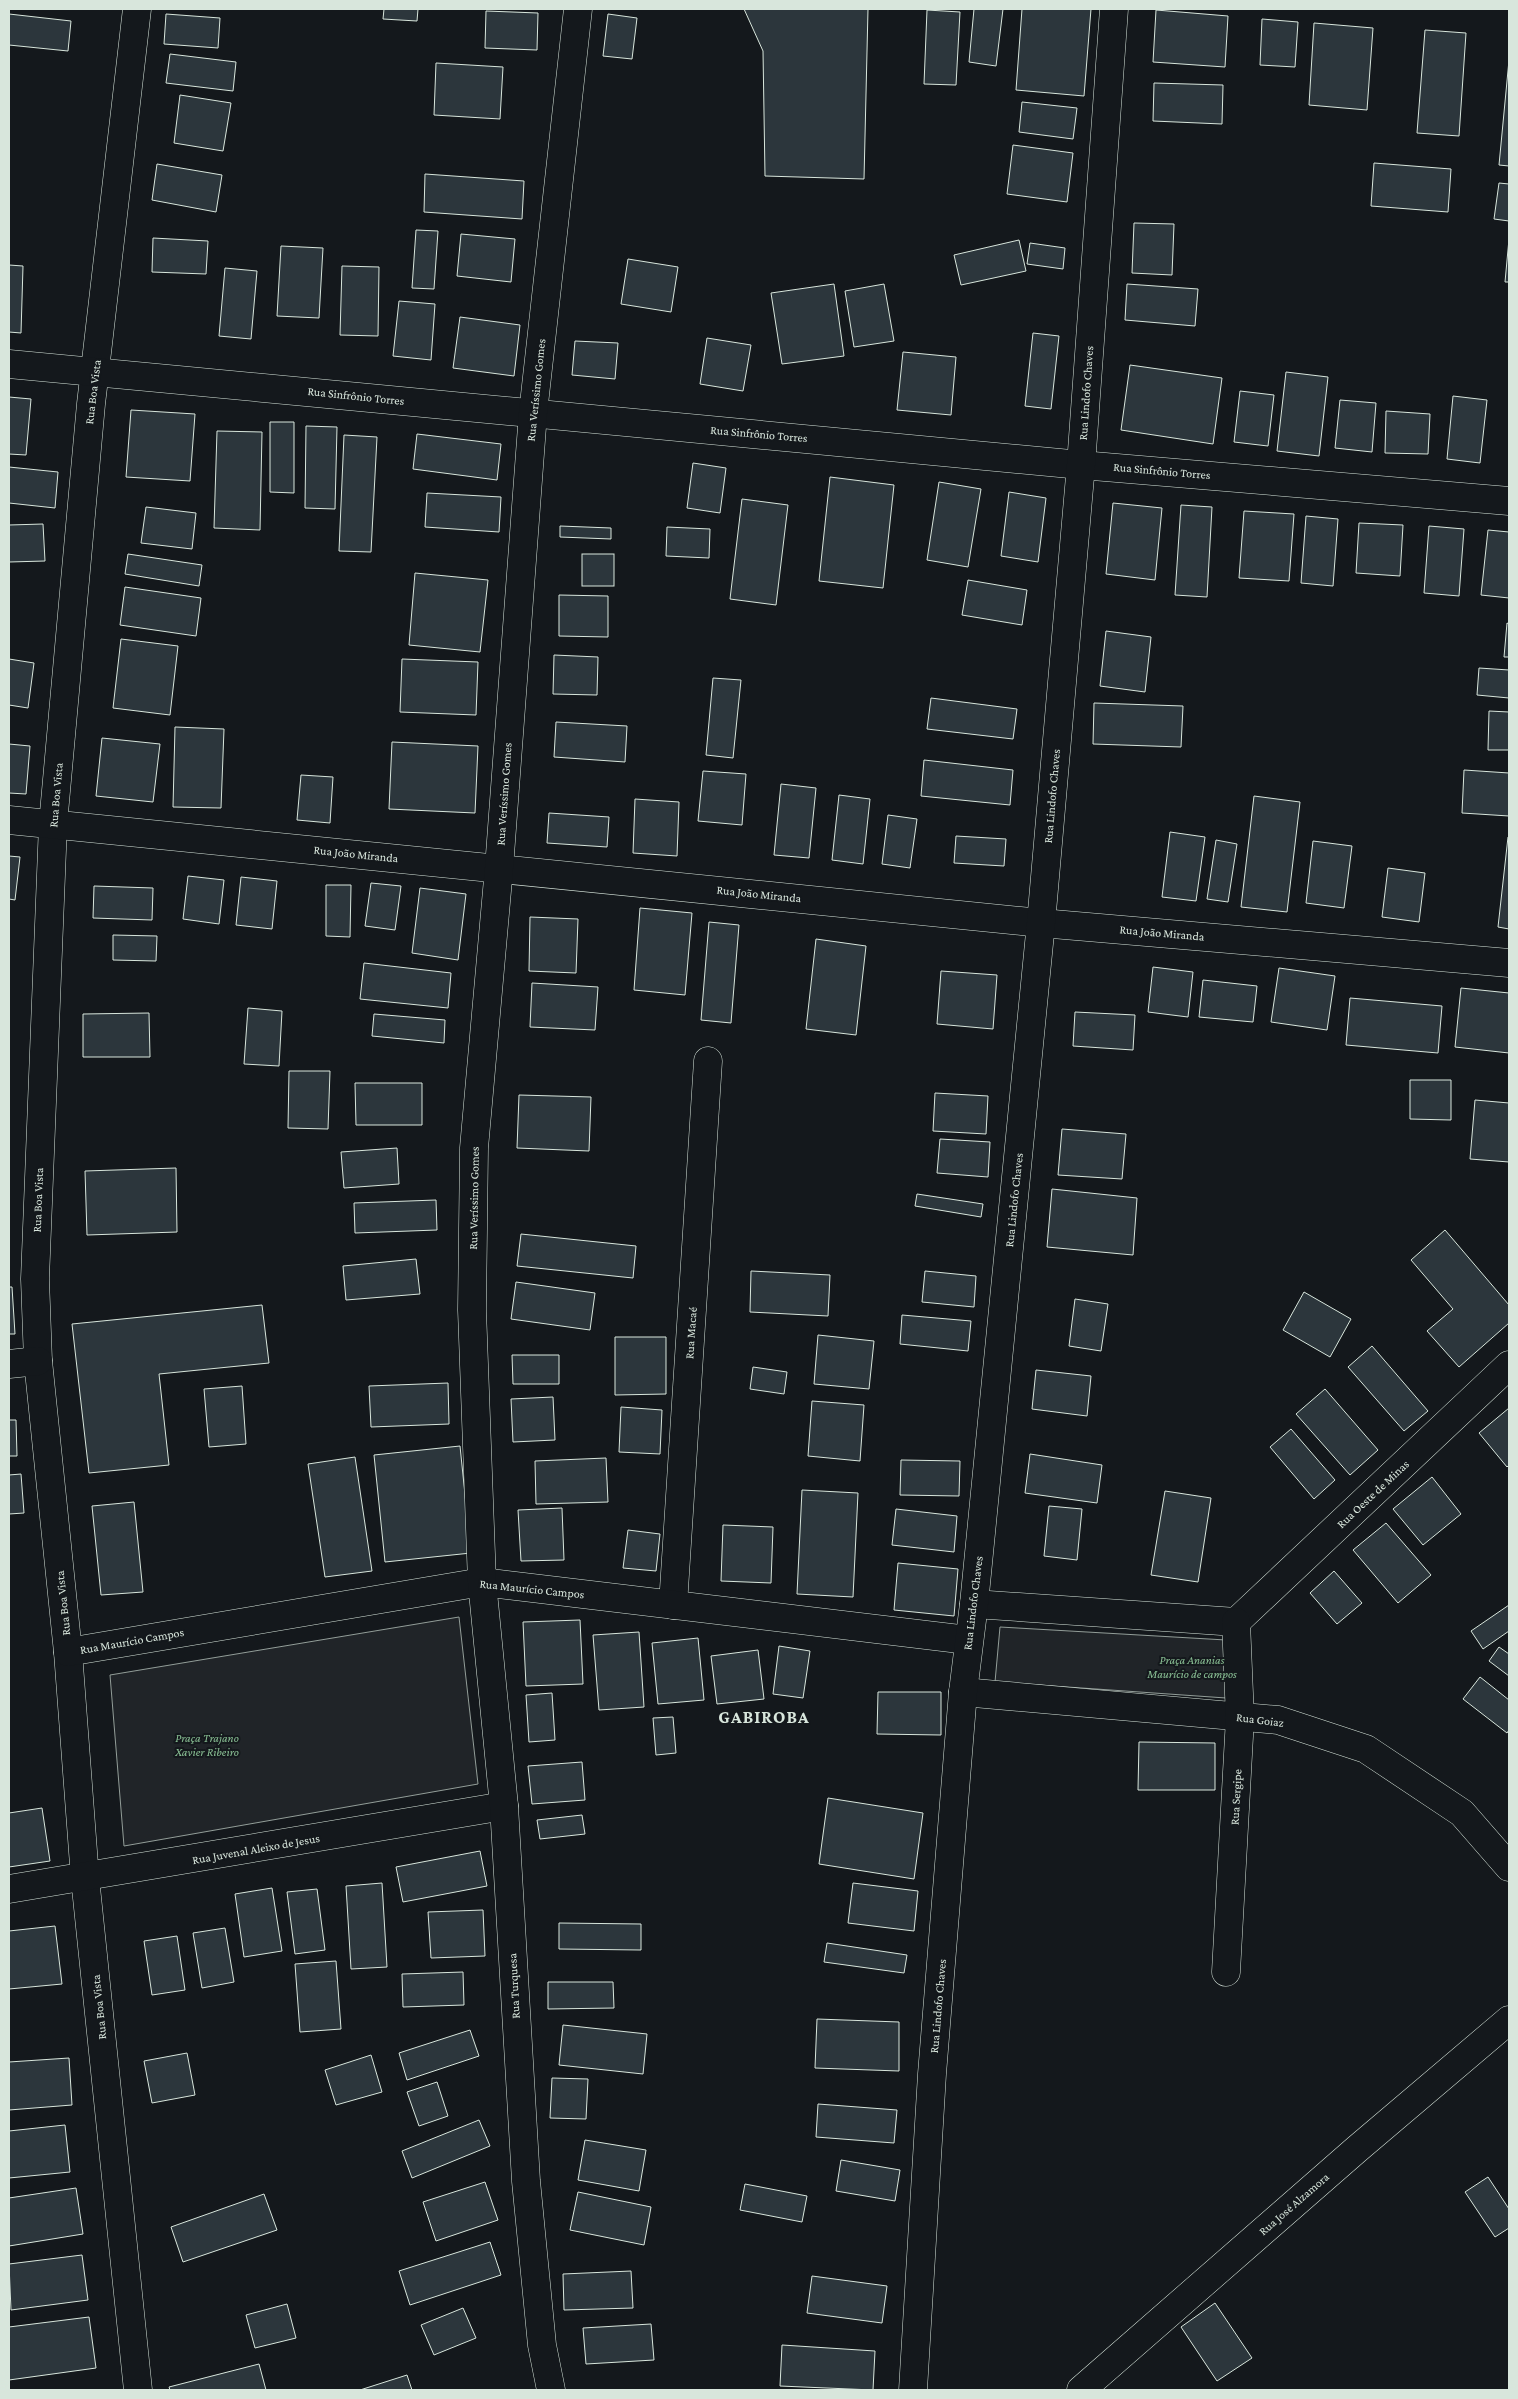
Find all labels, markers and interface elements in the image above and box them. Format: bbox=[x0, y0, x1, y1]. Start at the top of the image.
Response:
street label: Rua Veríssimo Gomes bbox=[524, 338, 548, 442]
street label: Rua Lindofo Chaves bbox=[1076, 345, 1096, 441]
street label: Rua Boa Vista bbox=[82, 358, 104, 425]
street label: Rua Sinfrônio Torres bbox=[307, 384, 405, 408]
street label: Rua Sinfrônio Torres bbox=[710, 423, 808, 445]
street label: Rua Sinfrônio Torres bbox=[1113, 460, 1211, 482]
street label: Rua Veríssimo Gomes bbox=[493, 742, 515, 846]
street label: Rua Lindofo Chaves bbox=[1041, 748, 1063, 844]
street label: Rua Boa Vista bbox=[46, 762, 66, 828]
street label: Rua João Miranda bbox=[313, 843, 399, 865]
street label: Rua João Miranda bbox=[716, 883, 802, 905]
street label: Rua João Miranda bbox=[1119, 922, 1205, 944]
street label: Rua Veríssimo Gomes bbox=[466, 1146, 482, 1250]
street label: Rua Lindofo Chaves bbox=[1002, 1152, 1026, 1248]
street label: Rua Boa Vista bbox=[30, 1167, 46, 1233]
street label: Rua Macaé bbox=[682, 1307, 700, 1359]
street label: Rua Oeste de Minas bbox=[1334, 1457, 1412, 1531]
street label: Rua Lindofo Chaves bbox=[960, 1555, 986, 1651]
street label: Rua Boa Vista bbox=[53, 1570, 73, 1636]
street label: Rua Maurício Campos bbox=[479, 1577, 585, 1602]
street label: Rua Maurício Campos bbox=[79, 1625, 185, 1657]
park label: Praça Ananias Maurício de campos bbox=[1146, 1653, 1237, 1681]
district label: GABIROBA bbox=[718, 1707, 810, 1727]
street label: Rua Goiaz bbox=[1235, 1710, 1285, 1730]
park label: Praça Trajano Xavier Ribeiro bbox=[174, 1731, 239, 1759]
street label: Rua Sergipe bbox=[1228, 1769, 1244, 1825]
street label: Rua Juvenal Aleixo de Jesus bbox=[191, 1831, 321, 1867]
street label: Rua Turquesa bbox=[505, 1952, 523, 2019]
street label: Rua Lindofo Chaves bbox=[927, 1958, 949, 2054]
street label: Rua Boa Vista bbox=[89, 1974, 109, 2040]
street label: Rua José Alzamora bbox=[1256, 2169, 1332, 2238]

